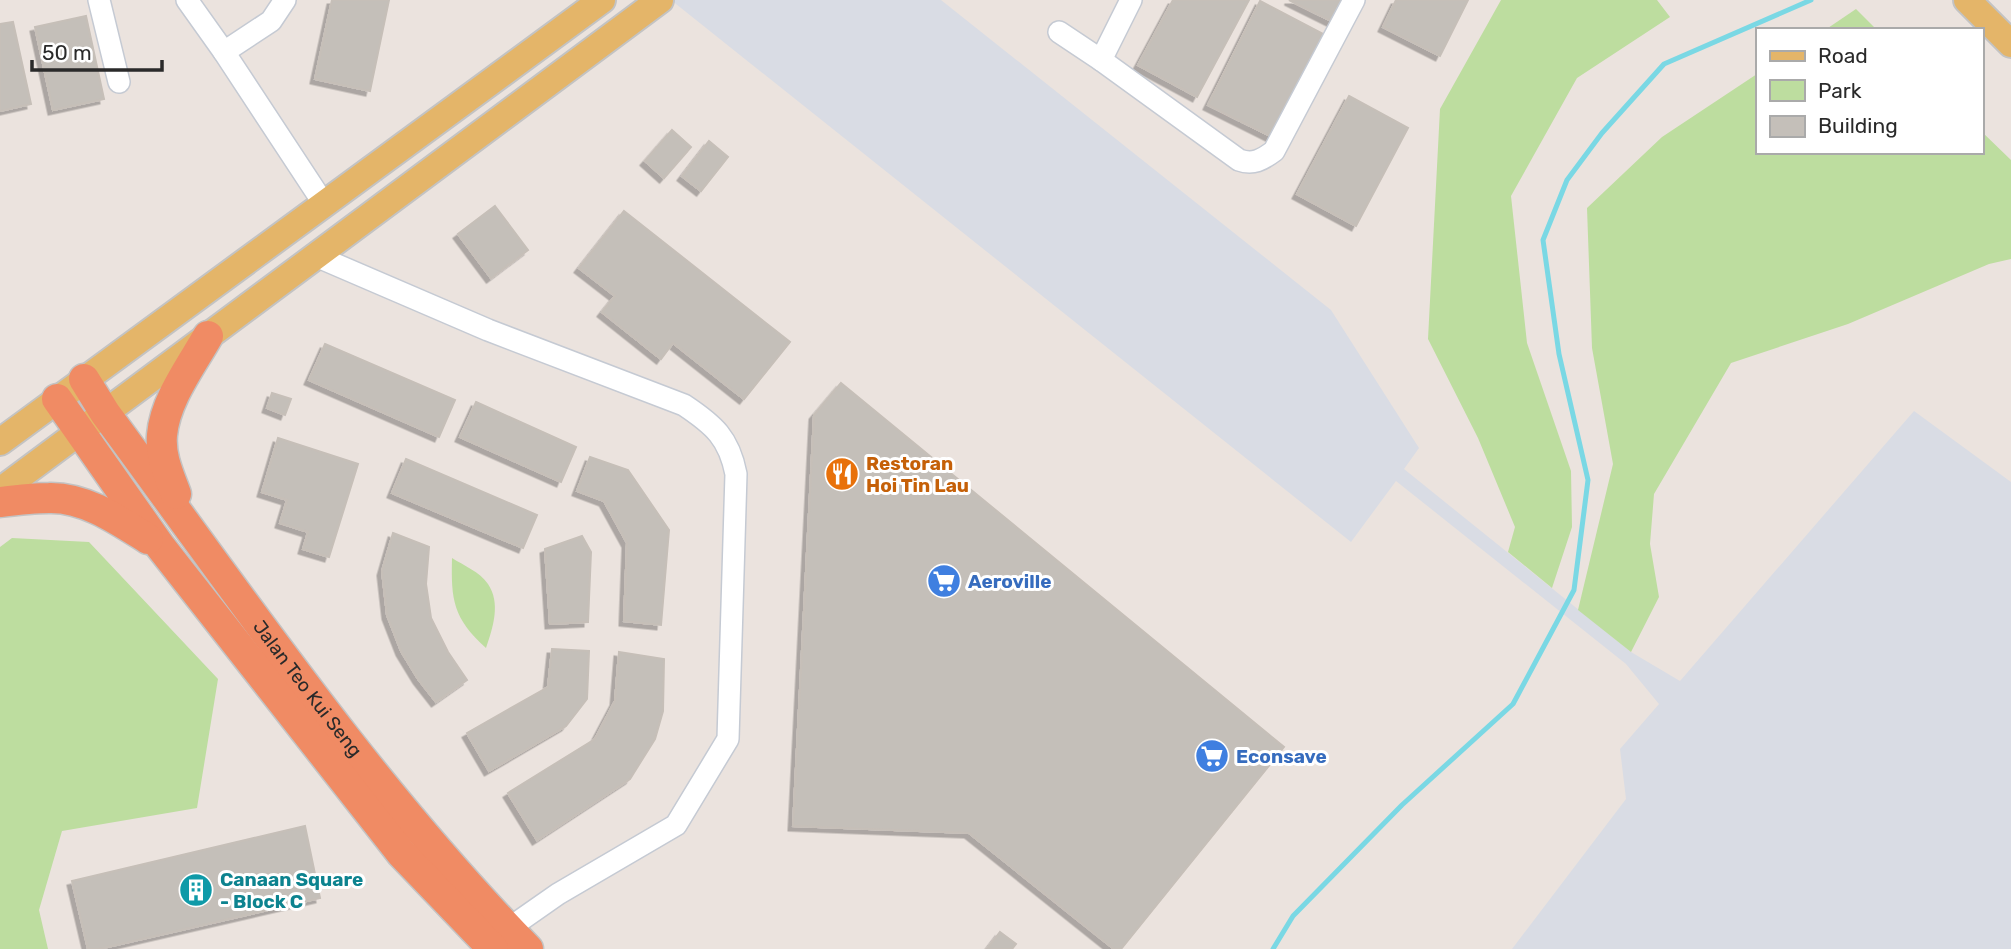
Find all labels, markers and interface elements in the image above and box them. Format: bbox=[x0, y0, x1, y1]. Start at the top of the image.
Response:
scale bar bbox=[32, 28, 161, 72]
legend bbox=[1756, 28, 1983, 154]
text: 50 m bbox=[42, 40, 92, 65]
text: Road bbox=[1818, 43, 1868, 68]
text: Park bbox=[1818, 78, 1862, 103]
text: Building bbox=[1818, 113, 1898, 138]
place label: Restoran Hoi Tin Lau bbox=[866, 452, 969, 497]
restaurant icon: Restoran Hoi Tin Lau bbox=[823, 455, 861, 493]
supermarket icon: Aeroville bbox=[925, 562, 963, 600]
place label: Aeroville bbox=[968, 570, 1051, 593]
street label: Jalan Teo Kui Seng bbox=[248, 616, 367, 762]
supermarket icon: Econsave bbox=[1193, 737, 1231, 775]
place label: Econsave bbox=[1236, 745, 1327, 768]
place label: Canaan Square - Block C bbox=[220, 868, 363, 913]
building icon: Canaan Square - Block C bbox=[177, 871, 215, 909]

